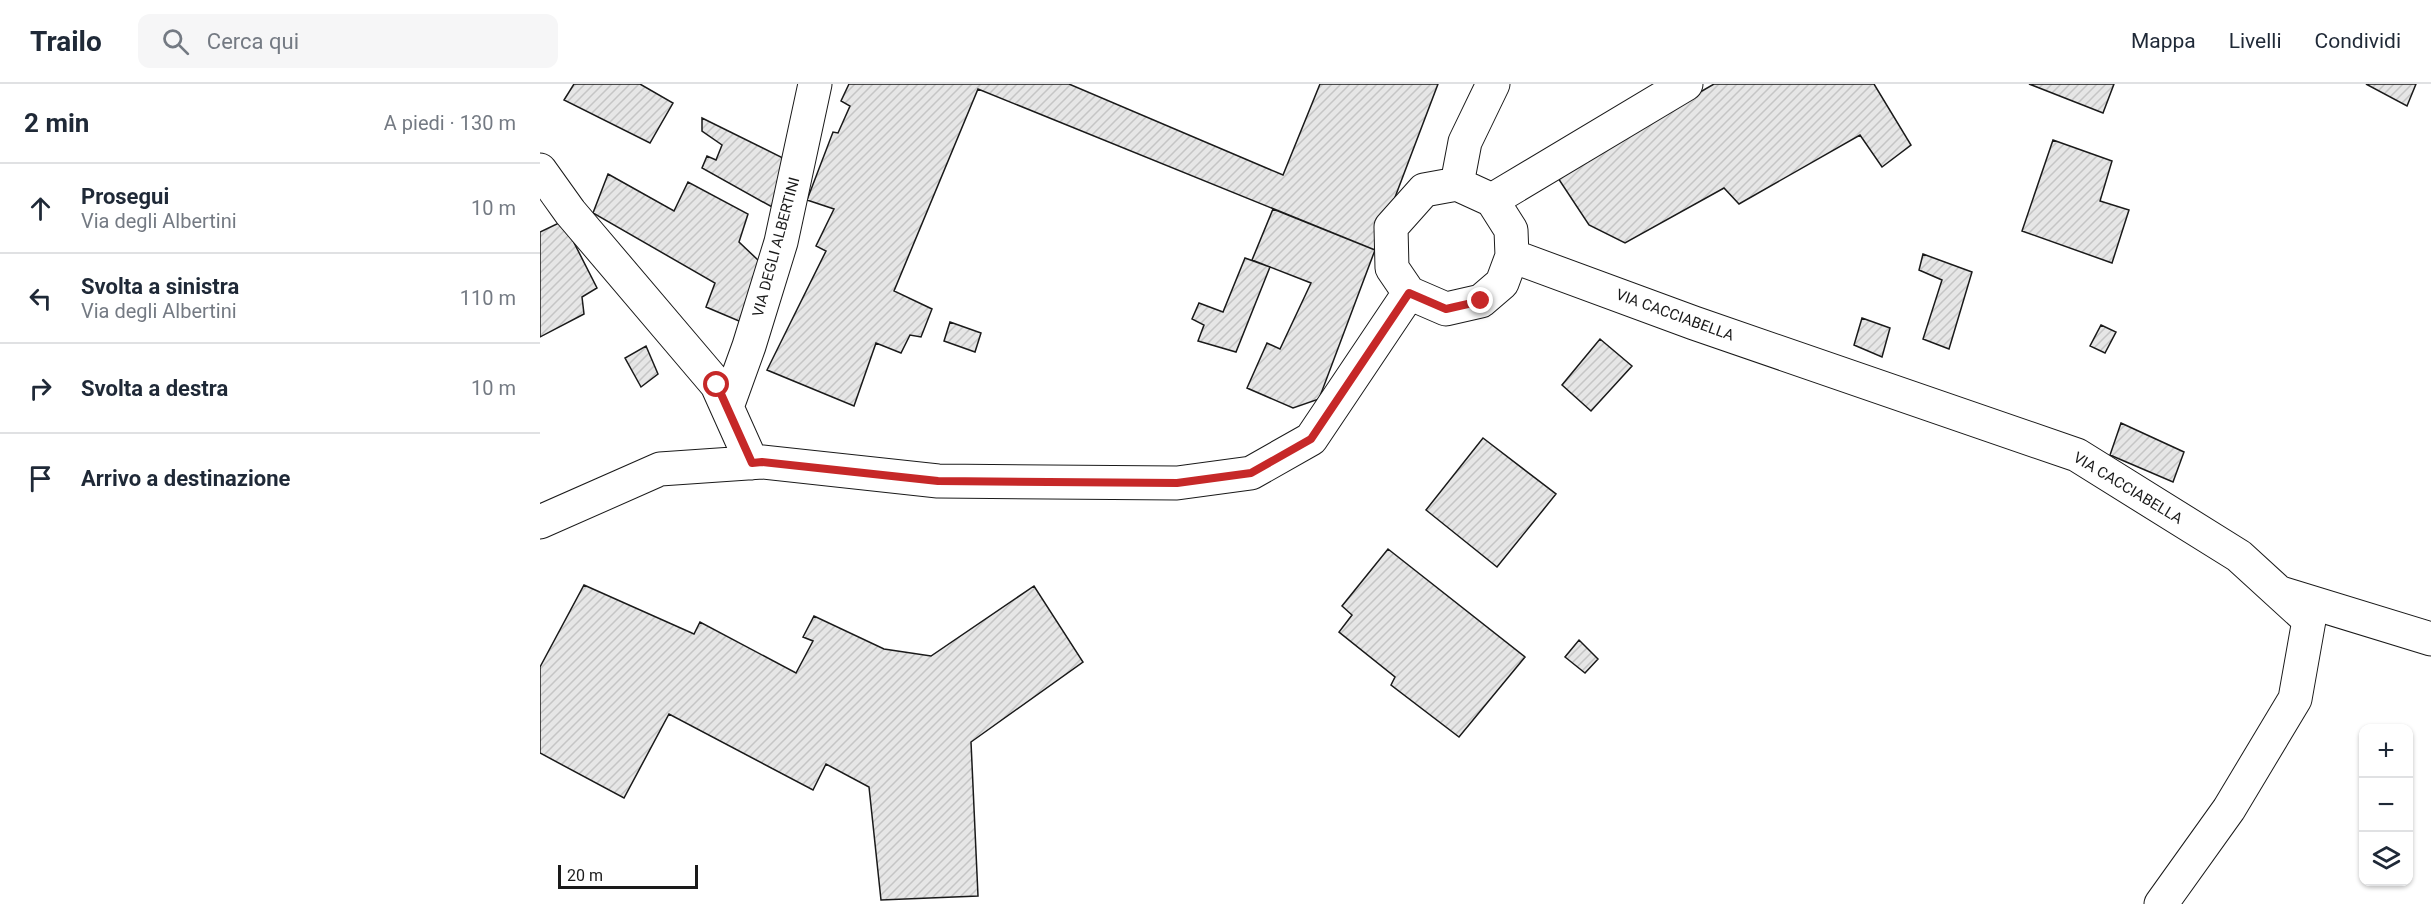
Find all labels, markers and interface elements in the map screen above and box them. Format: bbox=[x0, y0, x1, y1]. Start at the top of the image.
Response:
search box bbox=[138, 14, 558, 68]
text: Trailo bbox=[30, 25, 102, 58]
icon: search bbox=[159, 25, 192, 58]
text: Cerca qui bbox=[207, 29, 299, 54]
text: Mappa bbox=[2131, 29, 2196, 53]
text: Livelli bbox=[2229, 29, 2282, 53]
text: Condividi bbox=[2315, 29, 2401, 53]
text: 2 min bbox=[24, 108, 89, 138]
text: A piedi · 130 m bbox=[384, 111, 516, 135]
street label: VIA DEGLI ALBERTINI bbox=[749, 175, 803, 319]
text: Prosegui bbox=[81, 184, 169, 209]
icon: ahead bbox=[24, 192, 57, 225]
text: 10 m bbox=[471, 196, 516, 220]
text: Via degli Albertini bbox=[81, 209, 237, 233]
text: Svolta a sinistra bbox=[81, 274, 239, 299]
icon: left bbox=[24, 282, 57, 315]
street label: VIA CACCIABELLA bbox=[1614, 285, 1737, 345]
text: 110 m bbox=[460, 286, 516, 310]
route end bbox=[1467, 287, 1493, 313]
text: Via degli Albertini bbox=[81, 299, 237, 323]
route start bbox=[703, 371, 729, 397]
icon: right bbox=[24, 372, 57, 405]
text: Svolta a destra bbox=[81, 376, 228, 401]
text: 10 m bbox=[471, 376, 516, 400]
street label: VIA CACCIABELLA bbox=[2070, 448, 2186, 528]
icon: arrive bbox=[24, 462, 57, 495]
text: Arrivo a destinazione bbox=[81, 466, 290, 491]
map controls bbox=[2359, 724, 2413, 886]
button: + bbox=[2359, 724, 2413, 778]
button: − bbox=[2359, 778, 2413, 832]
button: layers bbox=[2359, 832, 2413, 886]
scale bar bbox=[558, 862, 698, 890]
text: 20 m bbox=[567, 866, 603, 885]

